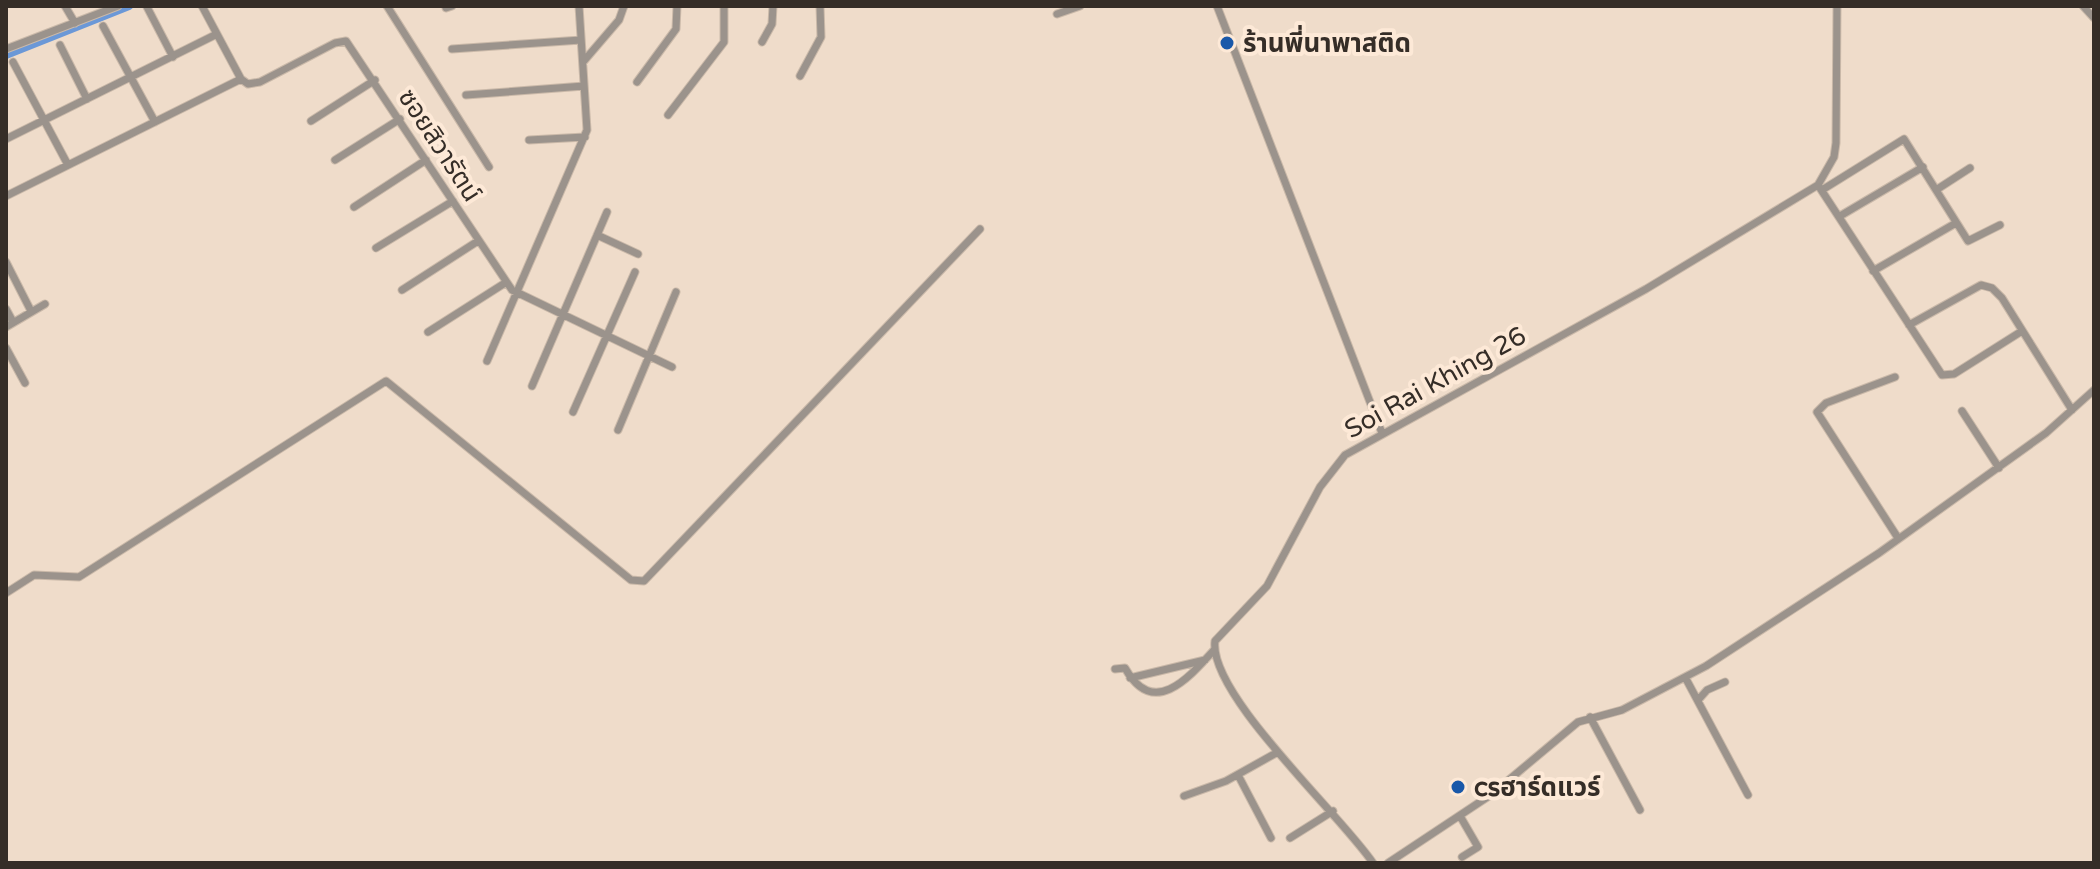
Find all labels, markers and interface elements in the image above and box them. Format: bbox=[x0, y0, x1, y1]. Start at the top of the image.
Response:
place label: ร้านพี่นาพาสติด bbox=[1243, 25, 1411, 59]
marker: ร้านพี่นาพาสติด bbox=[1218, 34, 1236, 52]
street label: ซอยสิวารัตน์ bbox=[392, 83, 487, 207]
street label: Soi Rai Khing 26 bbox=[1339, 320, 1531, 445]
place label: csฮาร์ดแวร์ bbox=[1474, 772, 1601, 803]
marker: csฮาร์ดแวร์ bbox=[1449, 778, 1467, 796]

